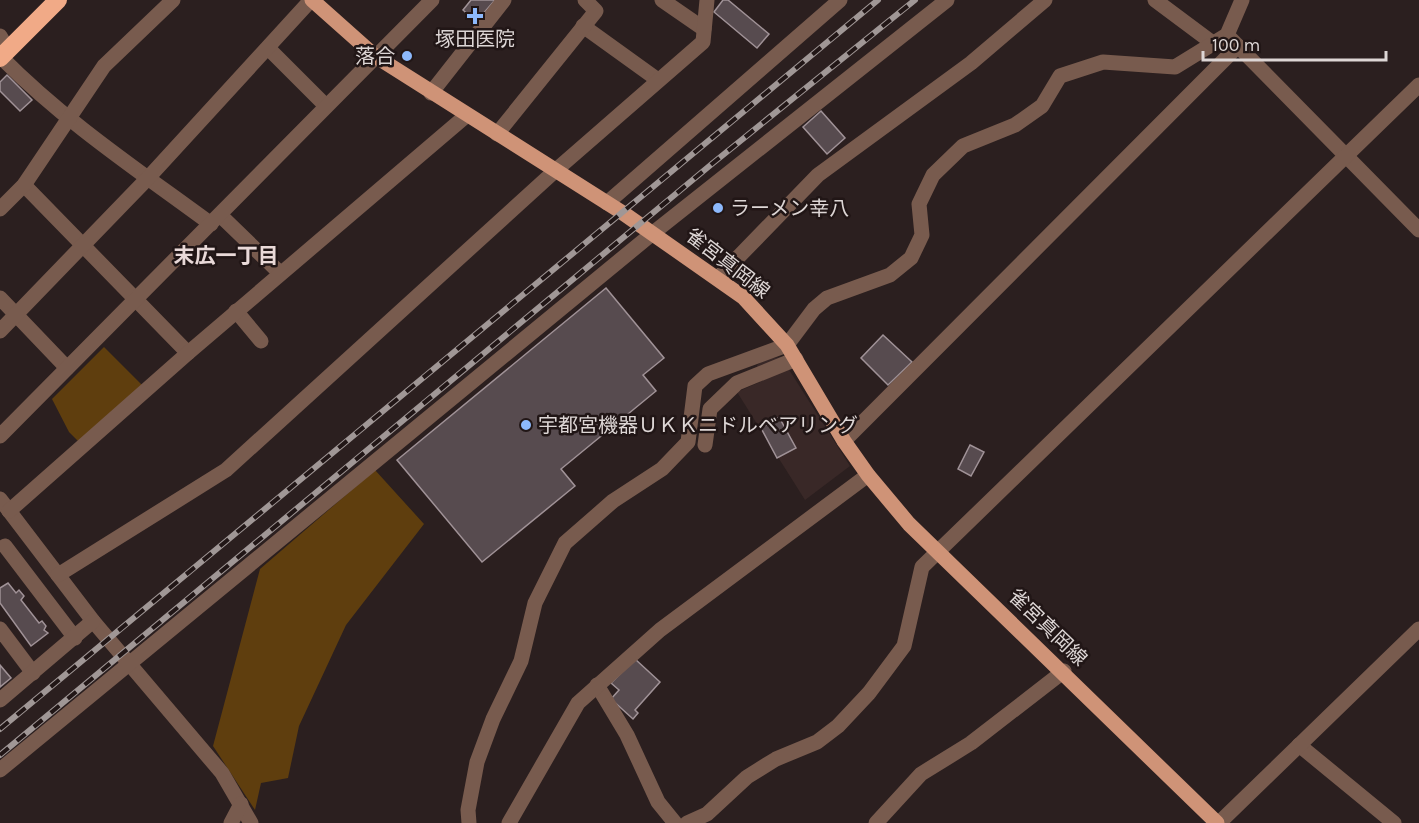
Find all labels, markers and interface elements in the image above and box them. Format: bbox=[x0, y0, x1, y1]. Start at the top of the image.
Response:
marker: 塚田医院 bbox=[466, 7, 484, 25]
scale bar bbox=[1203, 24, 1386, 62]
place label: 塚田医院 bbox=[435, 28, 515, 51]
text: 100 m bbox=[1212, 34, 1260, 56]
place label: 落合 bbox=[355, 45, 395, 68]
marker: 落合 bbox=[400, 49, 414, 63]
place label: ラーメン幸八 bbox=[730, 197, 849, 220]
marker: ラーメン幸八 bbox=[711, 201, 725, 215]
street label: 雀宮真岡線 bbox=[681, 224, 774, 303]
district label: 末広一丁目 bbox=[174, 244, 279, 268]
place label: 宇都宮機器ＵＫＫニドルベアリング bbox=[538, 414, 858, 437]
marker: 宇都宮機器ＵＫＫニドルベアリング bbox=[519, 418, 533, 432]
street label: 雀宮真岡線 bbox=[1004, 584, 1092, 670]

